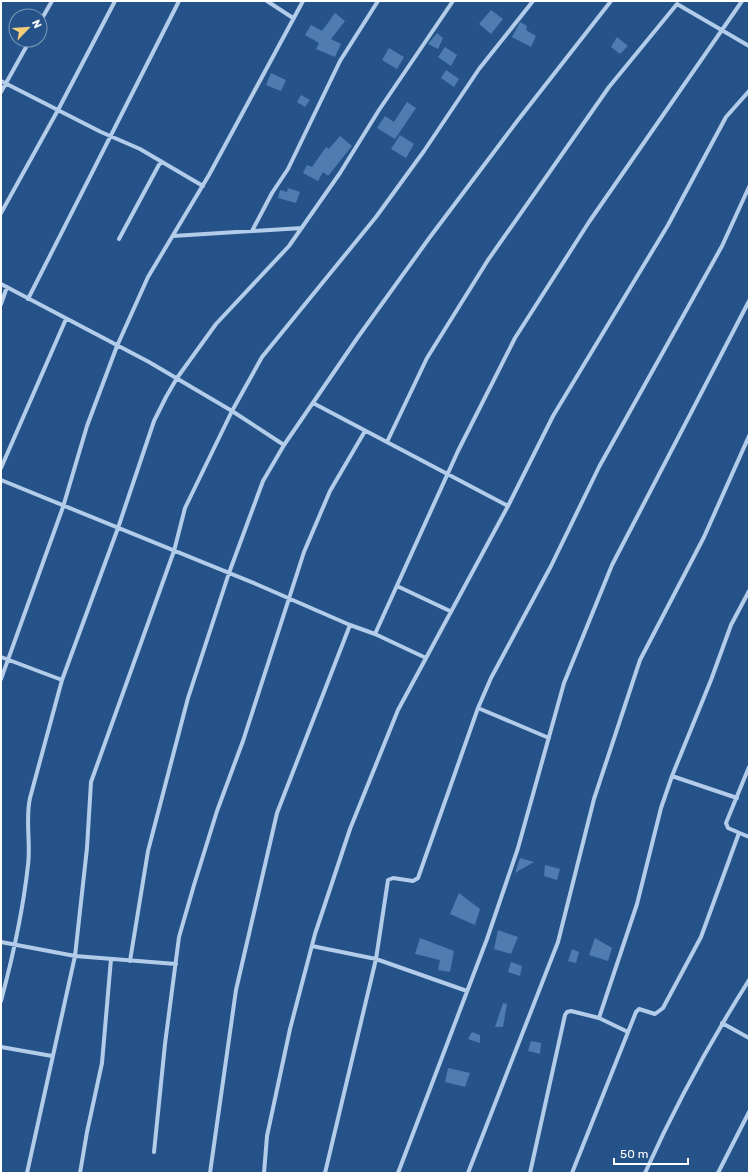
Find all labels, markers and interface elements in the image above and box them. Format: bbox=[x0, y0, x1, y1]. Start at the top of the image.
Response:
north arrow bbox=[8, 8, 48, 48]
text: N bbox=[29, 18, 44, 30]
scale bar bbox=[614, 1140, 688, 1166]
text: 50 m bbox=[620, 1147, 648, 1161]

